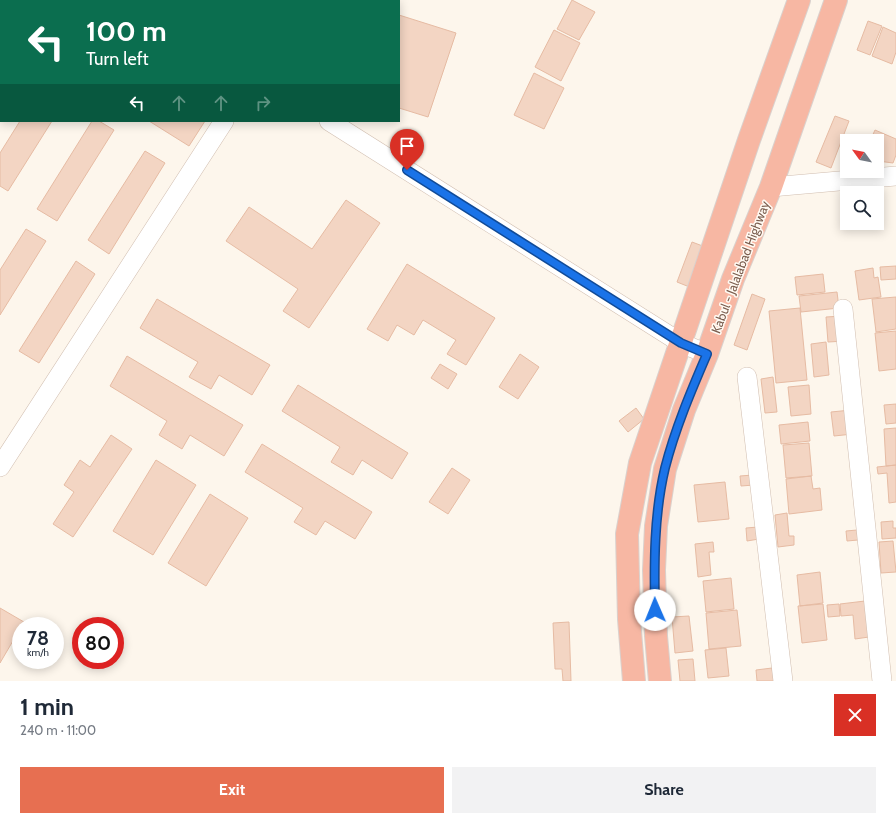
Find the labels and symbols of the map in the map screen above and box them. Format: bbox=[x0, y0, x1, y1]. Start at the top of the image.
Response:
pin bbox=[390, 129, 424, 170]
north arrow bbox=[840, 134, 884, 178]
street label: Kabul - Jalalabad Highway bbox=[707, 198, 773, 336]
position arrow bbox=[634, 589, 676, 631]
speed limit sign: 80 bbox=[72, 617, 124, 669]

